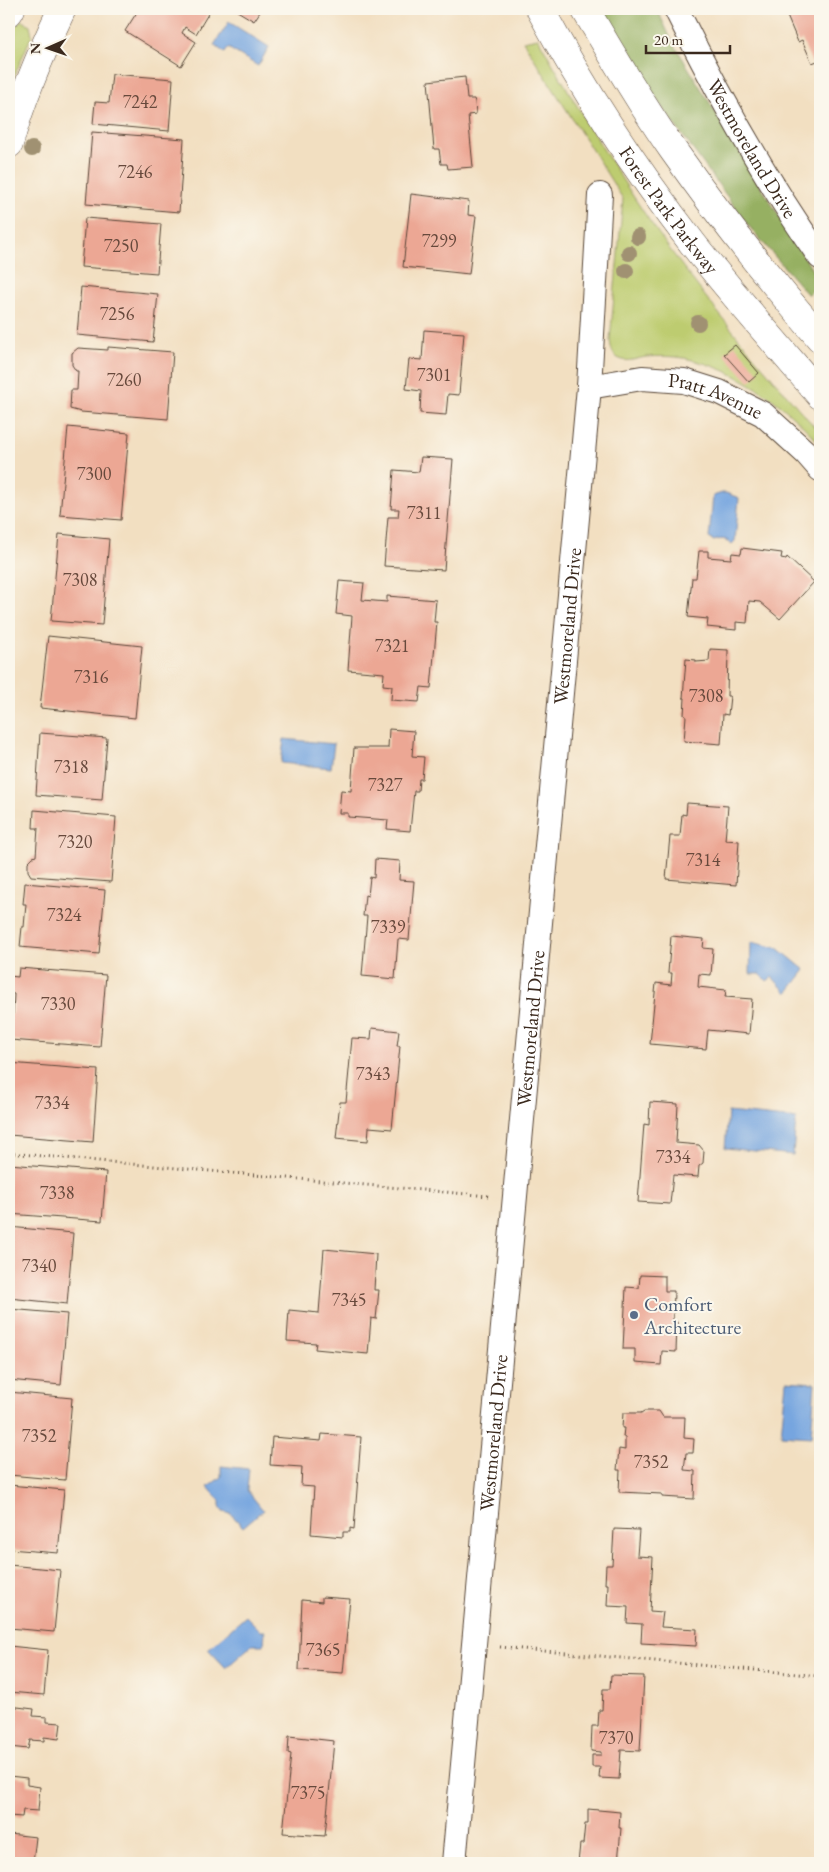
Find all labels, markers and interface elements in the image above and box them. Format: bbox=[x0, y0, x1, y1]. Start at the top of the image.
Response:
north arrow bbox=[22, 22, 72, 72]
scale bar bbox=[646, 22, 730, 54]
text: 20 m bbox=[654, 30, 683, 49]
text: N bbox=[26, 42, 44, 54]
street label: Westmoreland Drive bbox=[701, 74, 803, 223]
house number: 7242 bbox=[123, 90, 158, 113]
street label: Forest Park Parkway bbox=[613, 141, 725, 280]
house number: 7246 bbox=[118, 160, 153, 183]
house number: 7299 bbox=[422, 229, 457, 252]
house number: 7250 bbox=[104, 234, 139, 257]
house number: 7256 bbox=[100, 302, 135, 325]
house number: 7301 bbox=[417, 363, 451, 386]
street label: Pratt Avenue bbox=[667, 367, 767, 425]
house number: 7260 bbox=[107, 368, 142, 391]
house number: 7300 bbox=[77, 462, 112, 485]
house number: 7311 bbox=[407, 501, 441, 524]
street label: Westmoreland Drive bbox=[547, 547, 587, 706]
house number: 7308 bbox=[63, 568, 97, 591]
house number: 7321 bbox=[375, 634, 409, 657]
house number: 7316 bbox=[74, 665, 109, 688]
house number: 7308 bbox=[689, 684, 723, 707]
house number: 7318 bbox=[54, 755, 88, 778]
house number: 7327 bbox=[368, 773, 403, 796]
house number: 7320 bbox=[58, 830, 93, 853]
house number: 7314 bbox=[686, 848, 721, 871]
house number: 7324 bbox=[47, 903, 82, 926]
house number: 7339 bbox=[371, 915, 406, 938]
street label: Westmoreland Drive bbox=[510, 949, 550, 1108]
house number: 7330 bbox=[41, 992, 76, 1015]
house number: 7343 bbox=[356, 1062, 390, 1085]
house number: 7334 bbox=[35, 1091, 70, 1114]
house number: 7334 bbox=[656, 1145, 691, 1168]
house number: 7338 bbox=[40, 1181, 74, 1204]
house number: 7340 bbox=[22, 1254, 57, 1277]
house number: 7345 bbox=[332, 1288, 366, 1311]
place label: Comfort Architecture bbox=[643, 1291, 741, 1340]
marker: Comfort Architecture bbox=[628, 1309, 640, 1321]
street label: Westmoreland Drive bbox=[473, 1353, 513, 1512]
house number: 7352 bbox=[22, 1424, 57, 1447]
house number: 7352 bbox=[634, 1450, 669, 1473]
house number: 7365 bbox=[306, 1638, 340, 1661]
house number: 7370 bbox=[599, 1726, 634, 1749]
house number: 7375 bbox=[291, 1781, 325, 1804]

